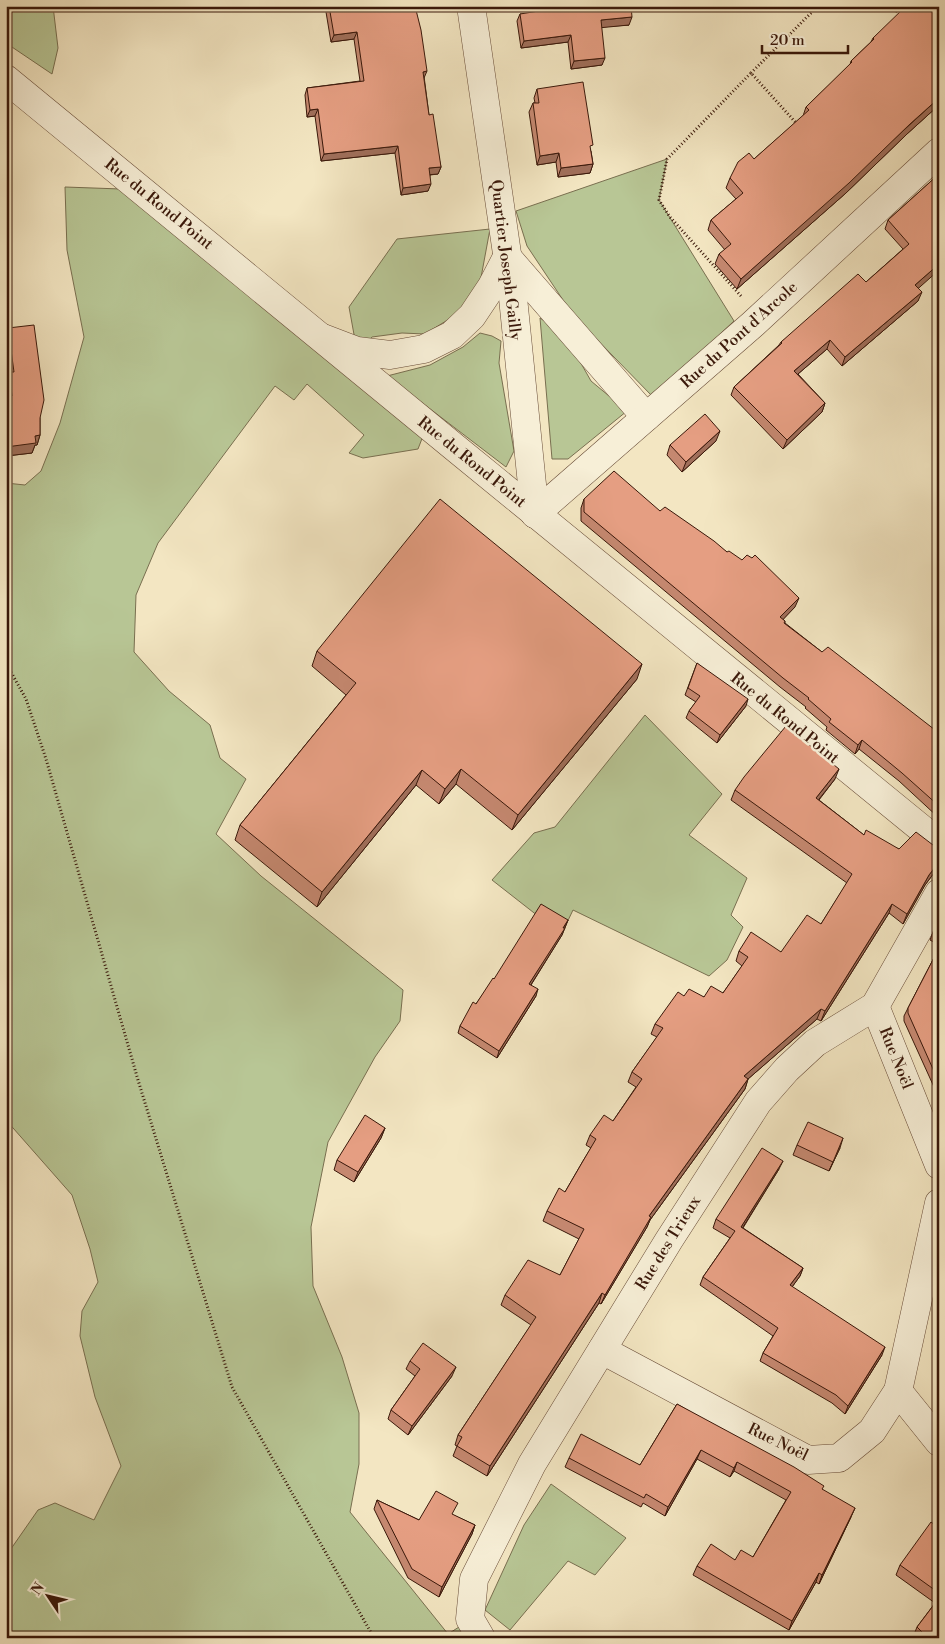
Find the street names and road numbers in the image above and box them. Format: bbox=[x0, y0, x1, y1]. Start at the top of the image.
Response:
street label: Rue du Rond Point bbox=[101, 154, 218, 254]
street label: Quartier Joseph Gailly bbox=[486, 178, 526, 342]
street label: Rue du Pont d'Arcole bbox=[676, 277, 802, 393]
street label: Rue du Rond Point bbox=[414, 412, 531, 512]
street label: Rue du Rond Point bbox=[727, 668, 844, 768]
street label: Rue Noël bbox=[875, 1024, 918, 1092]
street label: Rue des Trieux bbox=[631, 1191, 705, 1294]
street label: Rue Noël bbox=[744, 1419, 812, 1465]

